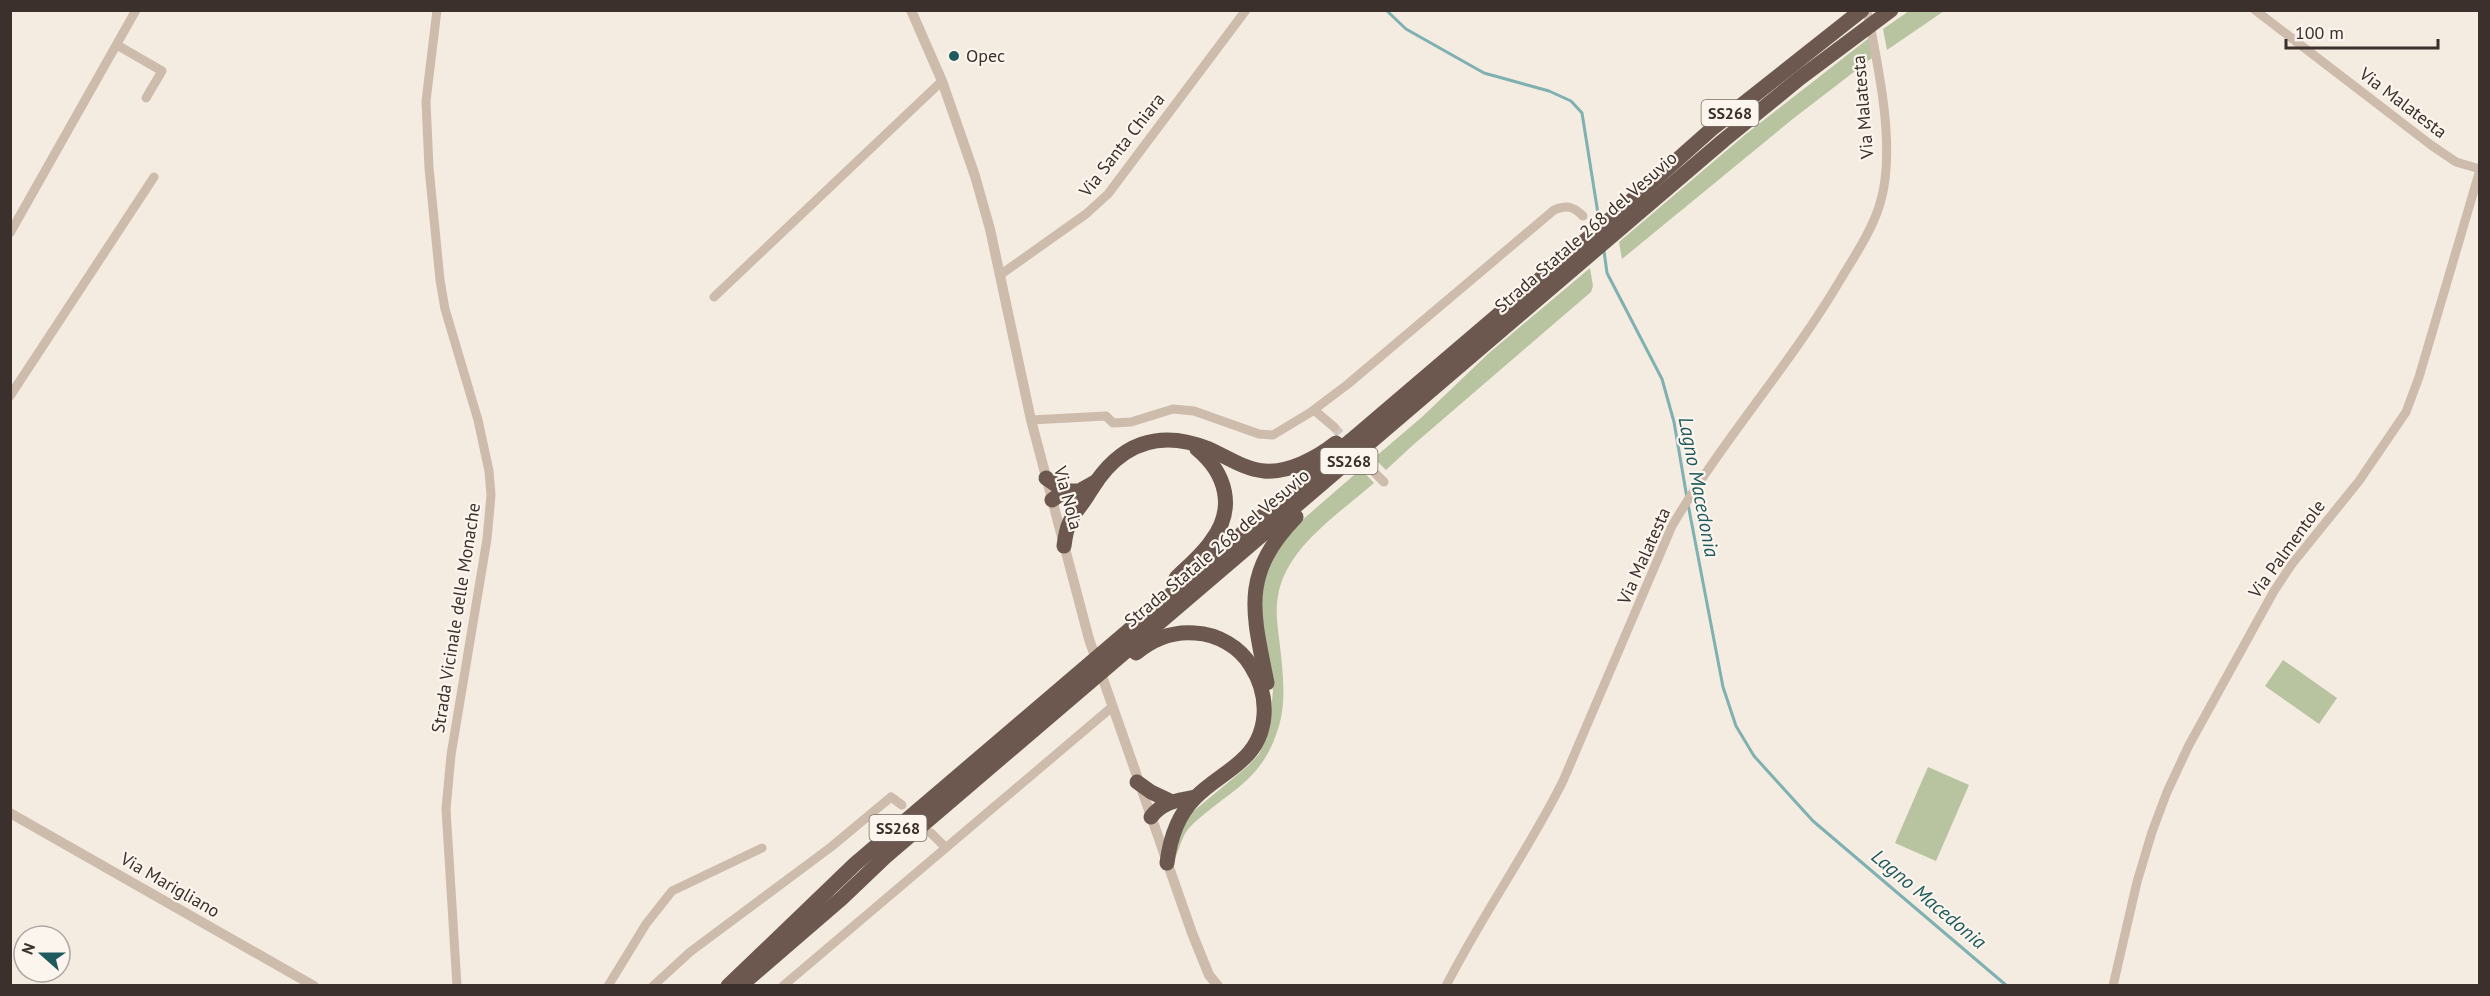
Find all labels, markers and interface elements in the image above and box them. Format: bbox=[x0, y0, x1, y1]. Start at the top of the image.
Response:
scale bar bbox=[2286, 12, 2438, 50]
text: 100 m bbox=[2295, 21, 2344, 44]
place label: Opec bbox=[966, 44, 1005, 67]
marker: Opec bbox=[947, 49, 961, 63]
street label: Via Malatesta bbox=[1847, 54, 1879, 161]
street label: Via Malatesta bbox=[2354, 62, 2452, 143]
street label: Via Santa Chiara bbox=[1073, 88, 1169, 202]
road number: SS268 bbox=[1702, 100, 1758, 126]
street label: Strada Statale 268 del Vesuvio bbox=[1490, 146, 1682, 317]
water label: Lagno Macedonia bbox=[1673, 415, 1725, 559]
road number: SS268 bbox=[1320, 448, 1378, 474]
street label: Via Nola bbox=[1049, 463, 1088, 532]
street label: Strada Statale 268 del Vesuvio bbox=[1120, 464, 1314, 632]
street label: Via Palmentole bbox=[2243, 495, 2330, 603]
street label: Strada Vicinale delle Monache bbox=[426, 501, 485, 735]
street label: Via Malatesta bbox=[1612, 504, 1675, 609]
road number: SS268 bbox=[870, 815, 926, 841]
water label: Lagno Macedonia bbox=[1866, 843, 1992, 955]
street label: Via Marigliano bbox=[116, 846, 224, 922]
north arrow bbox=[12, 924, 72, 984]
text: N bbox=[17, 940, 39, 957]

